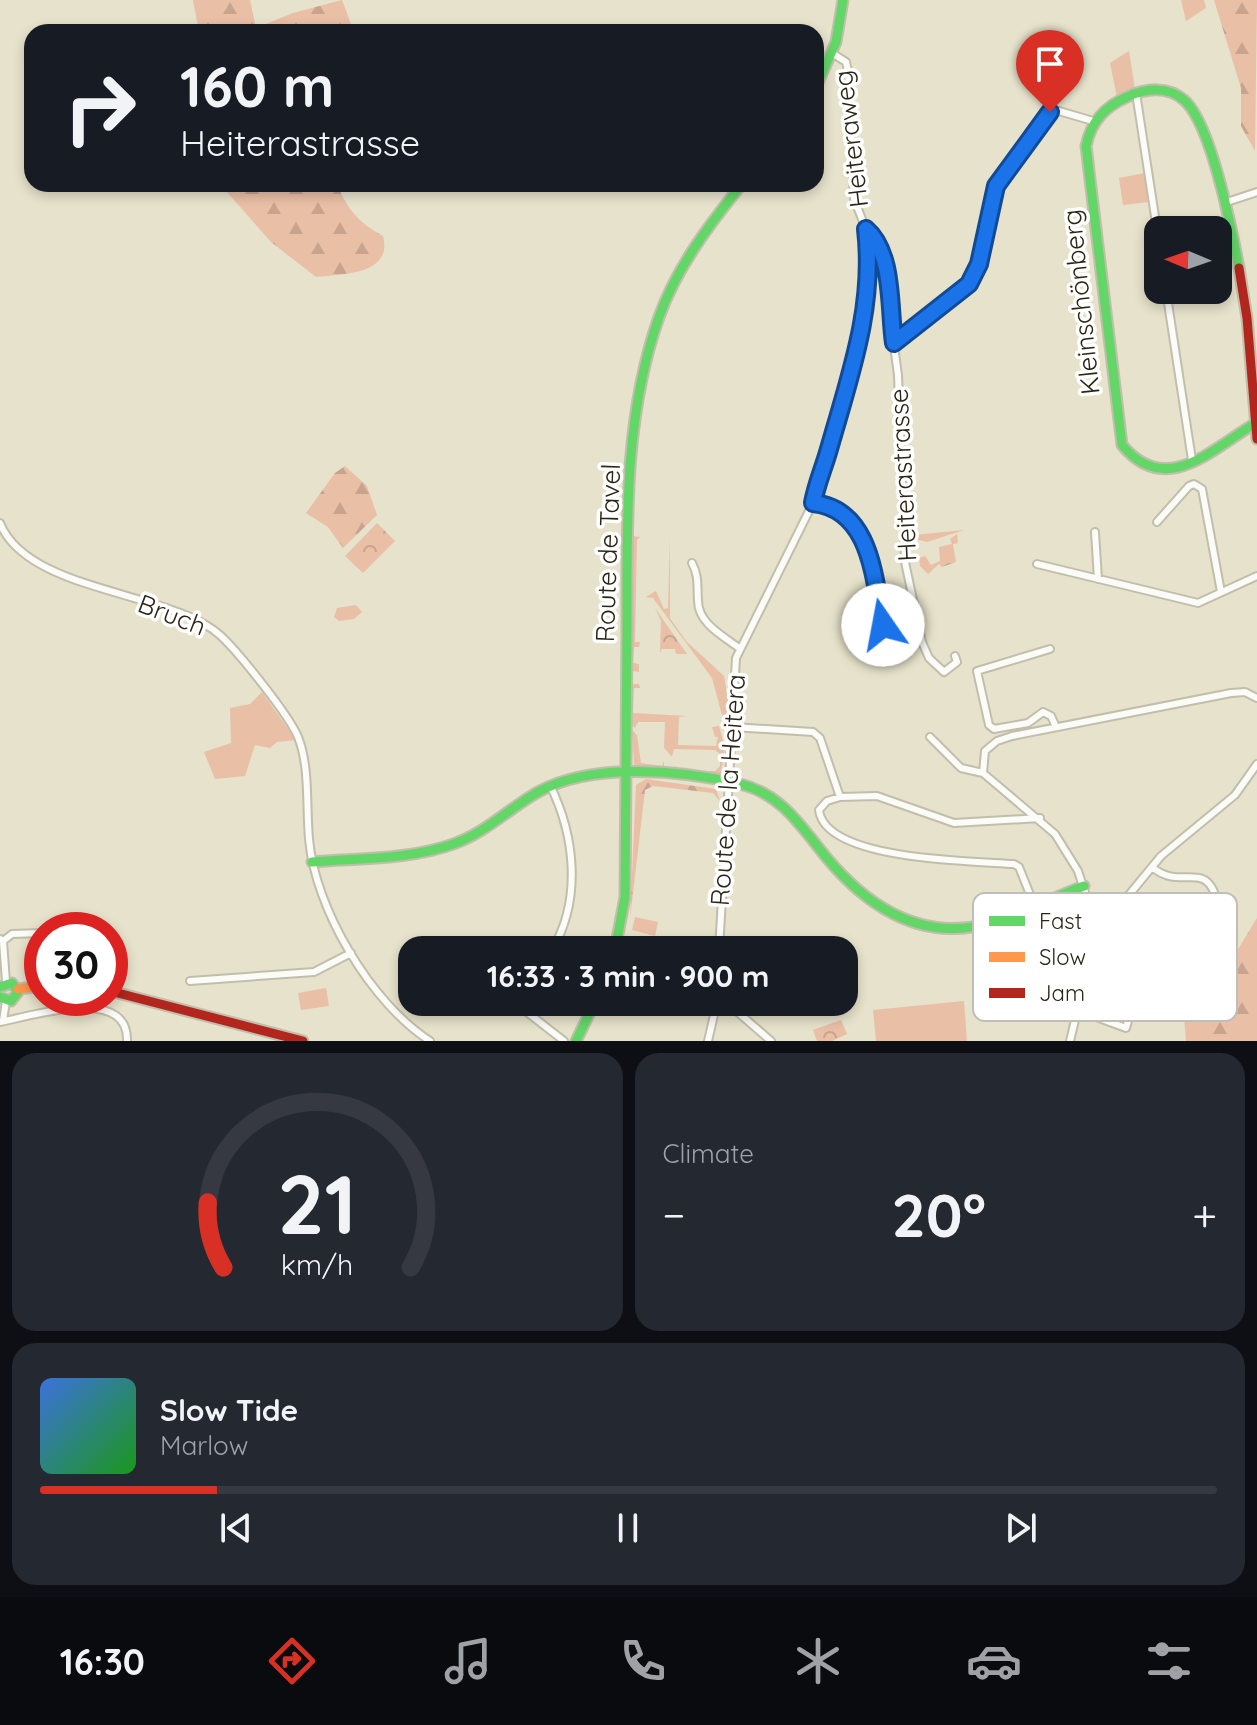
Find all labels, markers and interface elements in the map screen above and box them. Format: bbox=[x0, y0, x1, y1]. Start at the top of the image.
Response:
pin bbox=[1016, 30, 1084, 112]
icon: arrive bbox=[1028, 42, 1072, 86]
text: 160 m bbox=[180, 51, 334, 121]
icon: right bbox=[48, 56, 152, 160]
street label: Heiteraweg bbox=[826, 69, 875, 210]
text: Heiterastrasse bbox=[180, 120, 420, 165]
street label: Kleinschönberg bbox=[1054, 208, 1107, 396]
north arrow bbox=[1144, 216, 1232, 304]
map controls bbox=[1144, 216, 1232, 304]
street label: Heiterastrasse bbox=[881, 388, 924, 562]
street label: Route de Tavel bbox=[588, 463, 627, 643]
position arrow bbox=[841, 583, 925, 667]
street label: Bruch bbox=[134, 587, 211, 642]
street label: Route de la Heitera bbox=[703, 673, 752, 907]
legend bbox=[973, 893, 1237, 1021]
text: Fast bbox=[1039, 907, 1082, 935]
speed limit sign: 30 bbox=[24, 912, 128, 1016]
text: Slow bbox=[1039, 943, 1086, 971]
text: 16:33 · 3 min · 900 m bbox=[487, 957, 769, 995]
text: Jam bbox=[1039, 979, 1085, 1007]
text: Climate bbox=[663, 1137, 754, 1170]
text: 21 bbox=[277, 1151, 357, 1255]
text: 20° bbox=[892, 1177, 986, 1252]
text: − bbox=[663, 1187, 685, 1242]
text: + bbox=[1192, 1187, 1217, 1242]
text: km/h bbox=[281, 1246, 354, 1282]
text: Slow Tide bbox=[160, 1391, 298, 1429]
text: Marlow bbox=[160, 1429, 248, 1462]
icon: previous bbox=[214, 1506, 258, 1550]
icon: pause bbox=[606, 1506, 650, 1550]
icon: next bbox=[999, 1506, 1043, 1550]
icon: directions bbox=[264, 1633, 320, 1689]
icon: music bbox=[440, 1633, 496, 1689]
icon: phone bbox=[615, 1633, 671, 1689]
icon: climate bbox=[790, 1633, 846, 1689]
icon: car bbox=[966, 1633, 1022, 1689]
icon: filters bbox=[1141, 1633, 1197, 1689]
text: 16:30 bbox=[60, 1639, 145, 1684]

